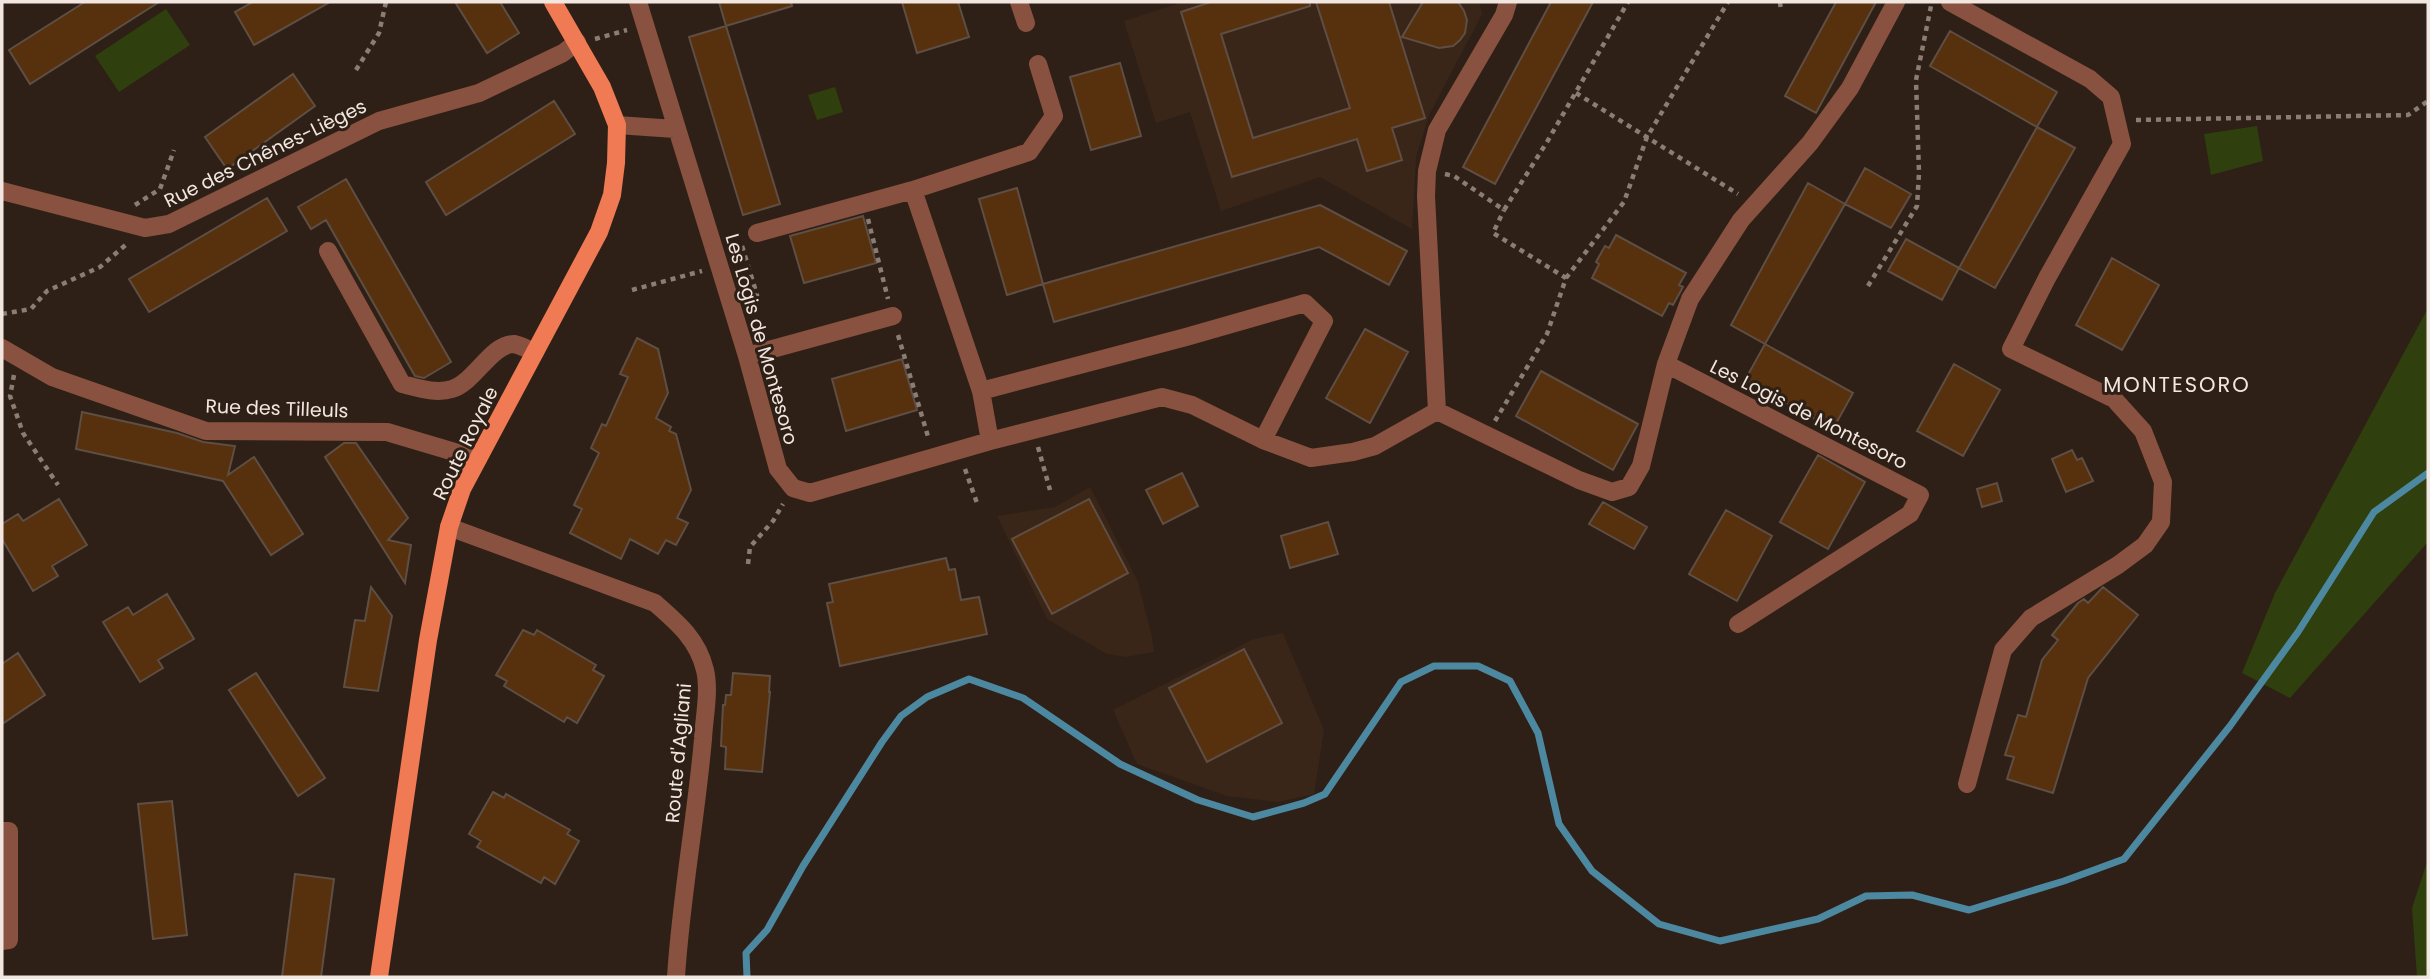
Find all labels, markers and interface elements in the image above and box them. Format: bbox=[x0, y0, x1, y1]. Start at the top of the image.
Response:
street label: Rue des Chênes-Lièges bbox=[159, 93, 371, 214]
street label: Les Logis de Montesoro bbox=[718, 231, 805, 448]
street label: Les Logis de Montesoro bbox=[1705, 353, 1912, 476]
district label: MONTESORO bbox=[2103, 370, 2251, 399]
street label: Route Royale bbox=[426, 382, 505, 505]
street label: Rue des Tilleuls bbox=[205, 393, 349, 424]
street label: Route d'Agliani bbox=[659, 682, 698, 824]

